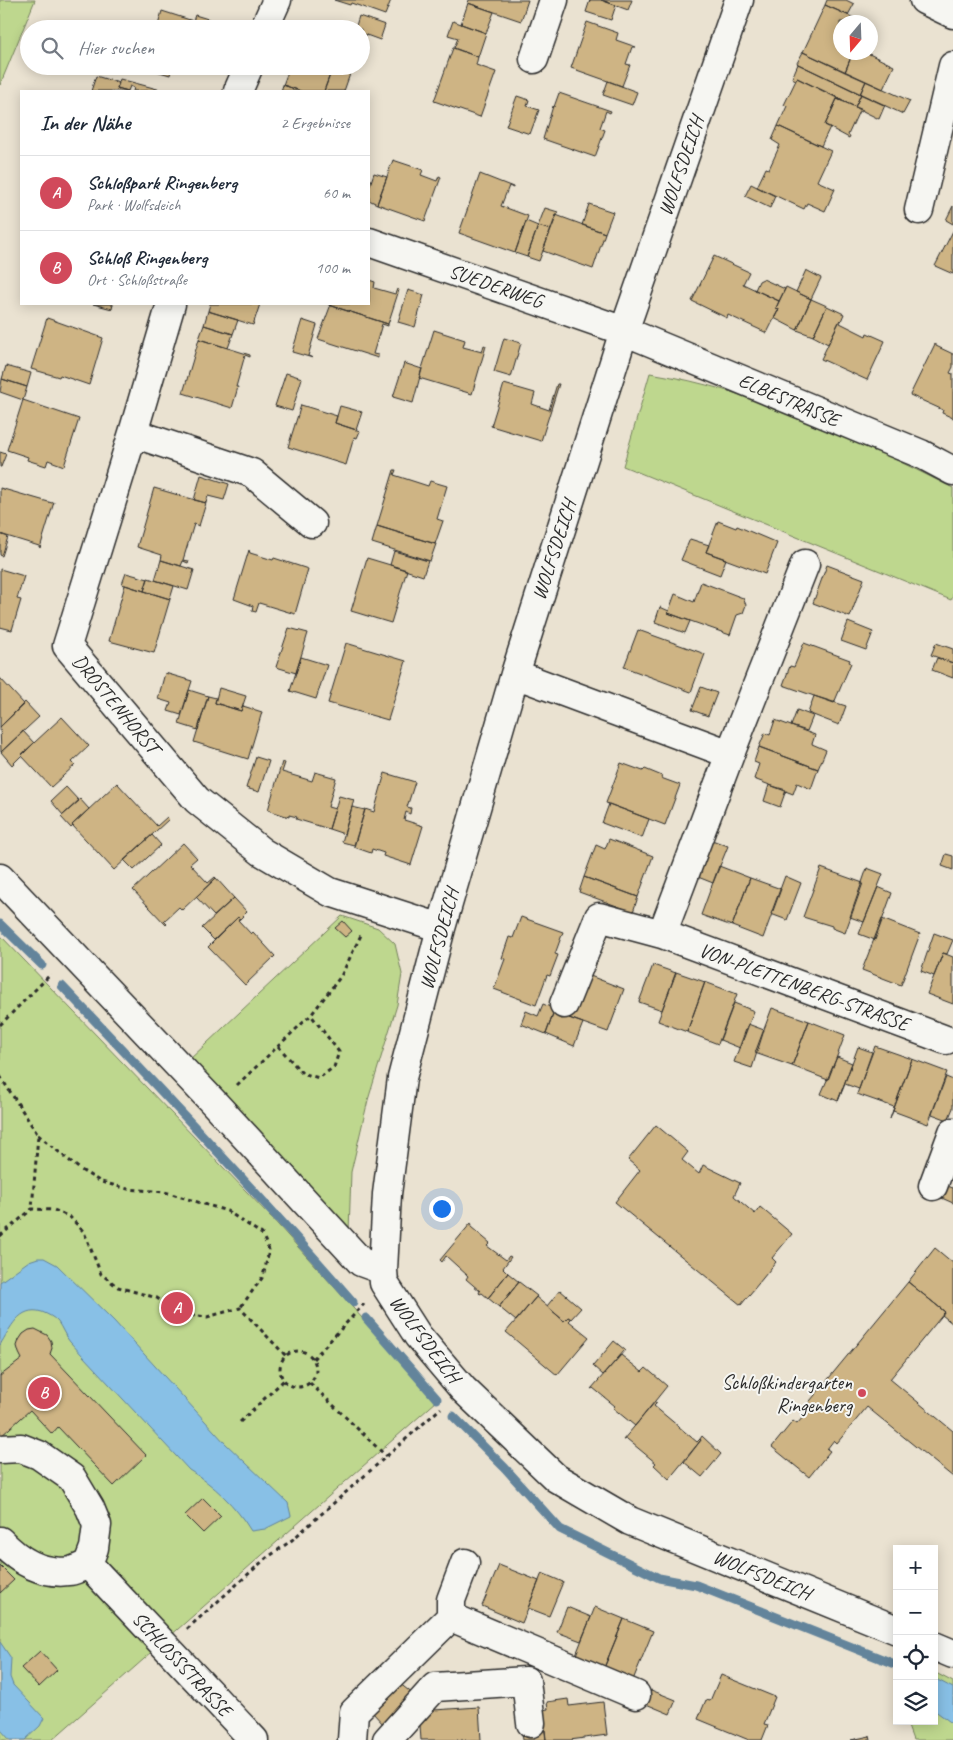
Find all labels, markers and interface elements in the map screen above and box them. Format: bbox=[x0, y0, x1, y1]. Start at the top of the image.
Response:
north arrow bbox=[833, 15, 878, 60]
search box bbox=[20, 20, 370, 75]
icon: search bbox=[38, 34, 66, 62]
text: Hier suchen bbox=[78, 36, 154, 60]
text: In der Nähe bbox=[40, 110, 130, 136]
street label: WOLFSDEICH bbox=[652, 110, 711, 219]
text: 2 Ergebnisse bbox=[281, 113, 350, 133]
text: Schloßpark Ringenberg bbox=[87, 171, 237, 195]
text: A bbox=[52, 183, 60, 203]
text: 60 m bbox=[323, 183, 350, 203]
text: Park · Wolfsdeich bbox=[87, 195, 180, 215]
text: Schloß Ringenberg bbox=[87, 246, 207, 270]
text: B bbox=[52, 258, 60, 278]
text: 100 m bbox=[316, 258, 350, 278]
street label: SUEDERWEG bbox=[446, 258, 548, 314]
text: Ort · Schloßstraße bbox=[87, 270, 187, 290]
street label: ELBESTRASSE bbox=[735, 368, 845, 433]
street label: WOLFSDEICH bbox=[526, 494, 583, 603]
street label: DROSTENHORST bbox=[67, 649, 168, 763]
street label: WOLFSDEICH bbox=[414, 882, 465, 992]
street label: VON-PLETTENBERG-STRASSE bbox=[696, 937, 915, 1038]
your location bbox=[429, 1196, 455, 1222]
pin: A bbox=[161, 1289, 193, 1327]
street label: WOLFSDEICH bbox=[384, 1290, 468, 1391]
place label: Schloßkindergarten Ringenberg bbox=[722, 1370, 854, 1418]
pin: B bbox=[28, 1374, 60, 1412]
marker: Schloßkindergarten Ringenberg bbox=[856, 1387, 868, 1399]
street label: WOLFSDEICH bbox=[710, 1544, 818, 1607]
map controls bbox=[893, 1545, 938, 1725]
button: + bbox=[893, 1545, 938, 1590]
button: − bbox=[893, 1590, 938, 1635]
street label: SCHLOSSSTRASSE bbox=[127, 1606, 239, 1724]
button: locate bbox=[893, 1635, 938, 1680]
button: layers bbox=[893, 1680, 938, 1725]

